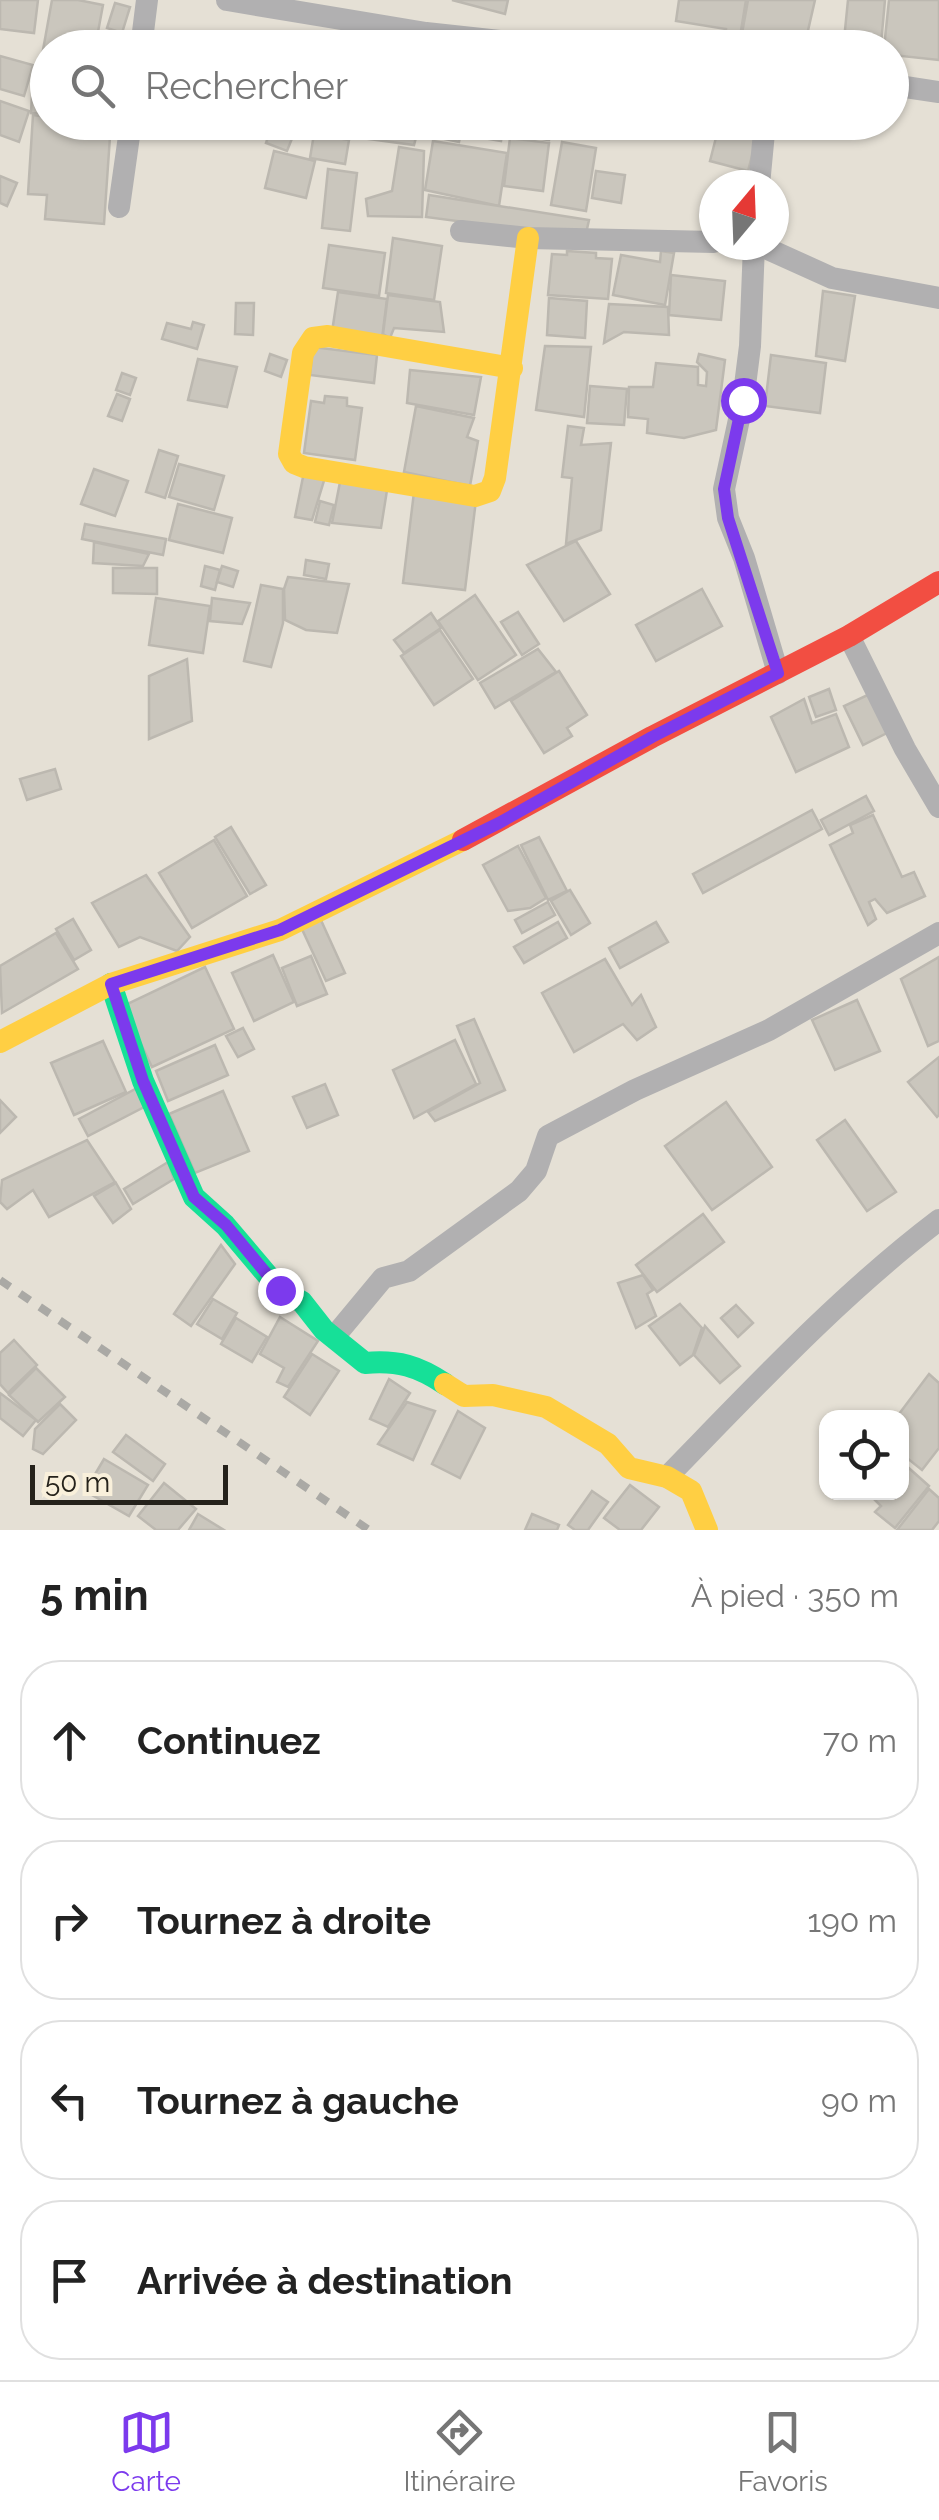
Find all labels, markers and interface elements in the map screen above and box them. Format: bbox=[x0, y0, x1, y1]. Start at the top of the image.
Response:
search box bbox=[30, 30, 909, 140]
icon: search bbox=[65, 58, 120, 113]
text: Rechercher bbox=[145, 63, 348, 108]
north arrow bbox=[699, 170, 789, 260]
route start bbox=[721, 378, 767, 424]
route end bbox=[258, 1268, 304, 1314]
map controls bbox=[819, 1410, 909, 1500]
button: locate bbox=[819, 1410, 909, 1500]
scale bar bbox=[30, 1460, 228, 1504]
text: 50 m bbox=[45, 1466, 110, 1499]
text: 5 min bbox=[40, 1571, 149, 1620]
text: À pied · 350 m bbox=[691, 1577, 899, 1614]
icon: ahead bbox=[42, 1713, 97, 1768]
text: Continuez bbox=[137, 1718, 321, 1763]
text: 70 m bbox=[823, 1722, 897, 1759]
icon: right bbox=[42, 1893, 97, 1948]
text: Tournez à droite bbox=[137, 1898, 431, 1943]
text: 190 m bbox=[807, 1902, 897, 1939]
icon: left bbox=[42, 2073, 97, 2128]
text: Tournez à gauche bbox=[137, 2078, 459, 2123]
text: 90 m bbox=[821, 2082, 897, 2119]
icon: arrive bbox=[42, 2253, 97, 2308]
text: Arrivée à destination bbox=[137, 2258, 513, 2303]
tab: Carte bbox=[111, 2405, 181, 2498]
tab: Itinéraire bbox=[403, 2405, 515, 2498]
tab: Favoris bbox=[738, 2405, 828, 2498]

